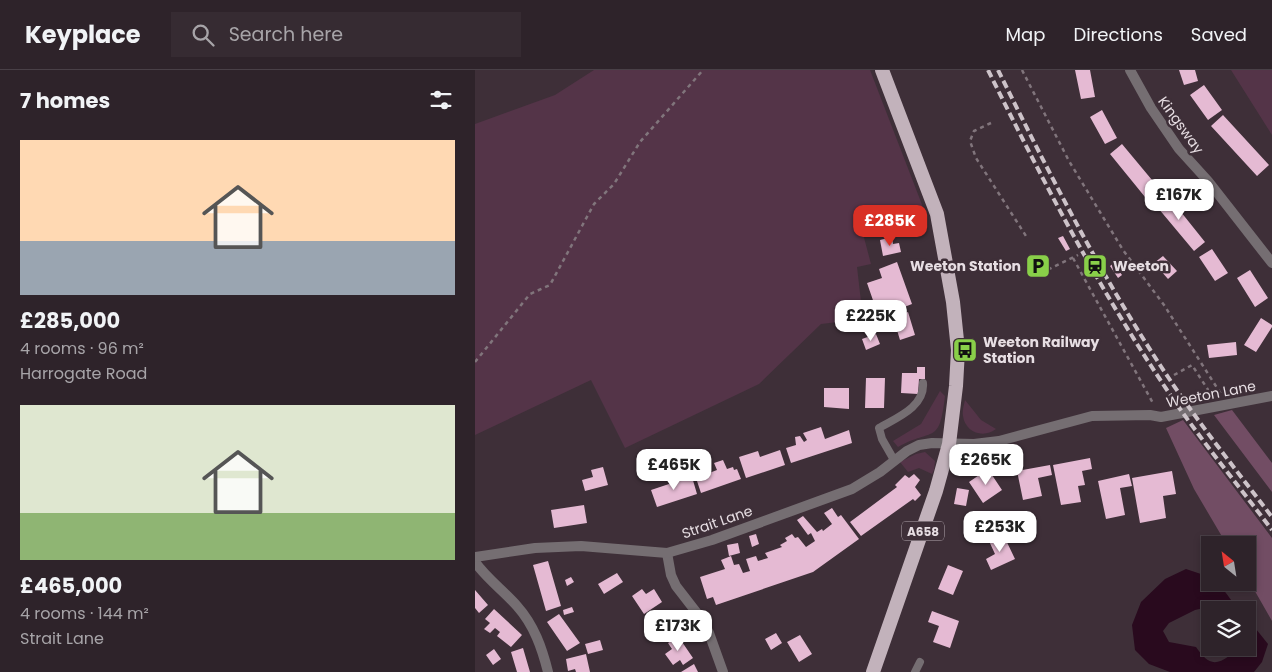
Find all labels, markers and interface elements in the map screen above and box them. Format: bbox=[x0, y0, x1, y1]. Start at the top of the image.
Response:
search box bbox=[171, 12, 521, 57]
text: Keyplace bbox=[25, 18, 141, 51]
icon: search bbox=[189, 21, 217, 49]
text: Search here bbox=[229, 21, 343, 48]
text: Map bbox=[1006, 22, 1045, 47]
text: Directions bbox=[1073, 22, 1163, 47]
text: Saved bbox=[1191, 22, 1247, 47]
text: 7 homes bbox=[20, 86, 110, 115]
icon: filters bbox=[427, 86, 455, 114]
street label: Kingsway bbox=[1153, 92, 1209, 158]
icon: home bbox=[193, 172, 283, 262]
pin: £167K bbox=[1144, 178, 1214, 221]
text: £167K bbox=[1156, 183, 1202, 206]
pin: £285K bbox=[855, 204, 925, 247]
text: £285K bbox=[864, 209, 916, 232]
parking icon: Weeton Station bbox=[1025, 253, 1051, 279]
station icon: Weeton bbox=[1082, 253, 1108, 279]
place label: Weeton Station bbox=[910, 256, 1021, 276]
place label: Weeton bbox=[1113, 256, 1169, 276]
pin: £225K bbox=[836, 300, 906, 342]
text: £225K bbox=[846, 304, 896, 327]
text: £285,000 bbox=[20, 306, 120, 335]
place label: Weeton Railway Station bbox=[983, 332, 1100, 368]
text: 4 rooms · 96 m² bbox=[20, 337, 144, 360]
bus stop icon: Weeton Railway Station bbox=[952, 337, 978, 363]
text: Harrogate Road bbox=[20, 362, 147, 385]
street label: Weeton Lane bbox=[1164, 375, 1258, 412]
icon: home bbox=[193, 437, 283, 527]
pin: £265K bbox=[951, 444, 1021, 486]
pin: £465K bbox=[639, 448, 709, 491]
text: £265K bbox=[960, 448, 1012, 471]
text: £465K bbox=[647, 453, 701, 476]
street label: Strait Lane bbox=[679, 500, 755, 543]
pin: £253K bbox=[965, 510, 1035, 553]
text: £253K bbox=[975, 515, 1025, 538]
road number: A658 bbox=[902, 522, 944, 541]
north arrow bbox=[1201, 536, 1256, 591]
map controls bbox=[1201, 536, 1256, 656]
text: £465,000 bbox=[20, 571, 122, 600]
button: layers bbox=[1201, 601, 1256, 656]
text: 4 rooms · 144 m² bbox=[20, 602, 149, 625]
pin: £173K bbox=[643, 610, 713, 652]
text: £173K bbox=[655, 614, 701, 637]
text: Strait Lane bbox=[20, 627, 104, 650]

